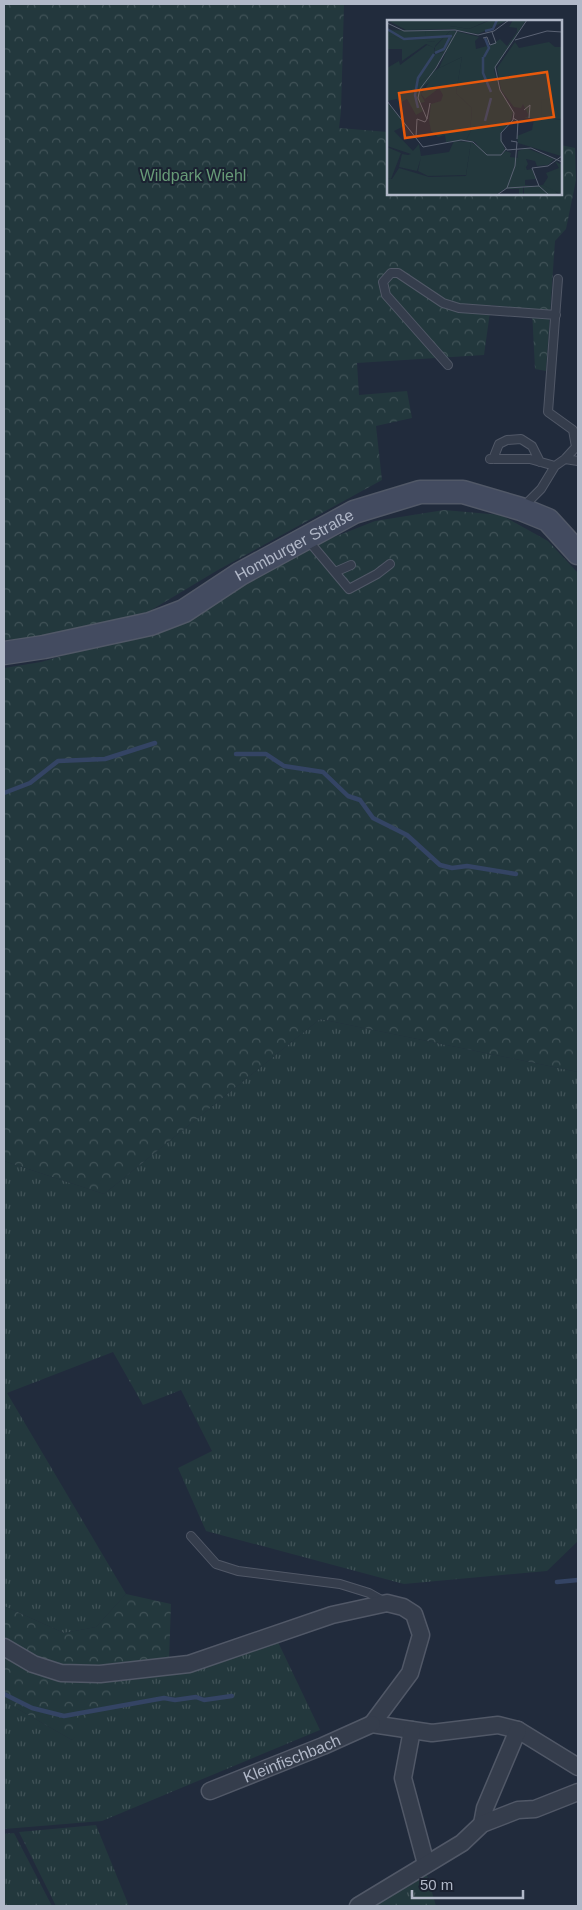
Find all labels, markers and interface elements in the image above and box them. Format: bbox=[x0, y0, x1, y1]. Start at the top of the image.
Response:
inset map bbox=[387, 20, 562, 195]
park label: Wildpark Wiehl bbox=[140, 167, 246, 184]
street label: Homburger Straße bbox=[232, 505, 356, 584]
street label: Kleinfischbach bbox=[241, 1731, 343, 1785]
scale bar bbox=[412, 1868, 523, 1900]
text: 50 m bbox=[420, 1876, 453, 1893]

